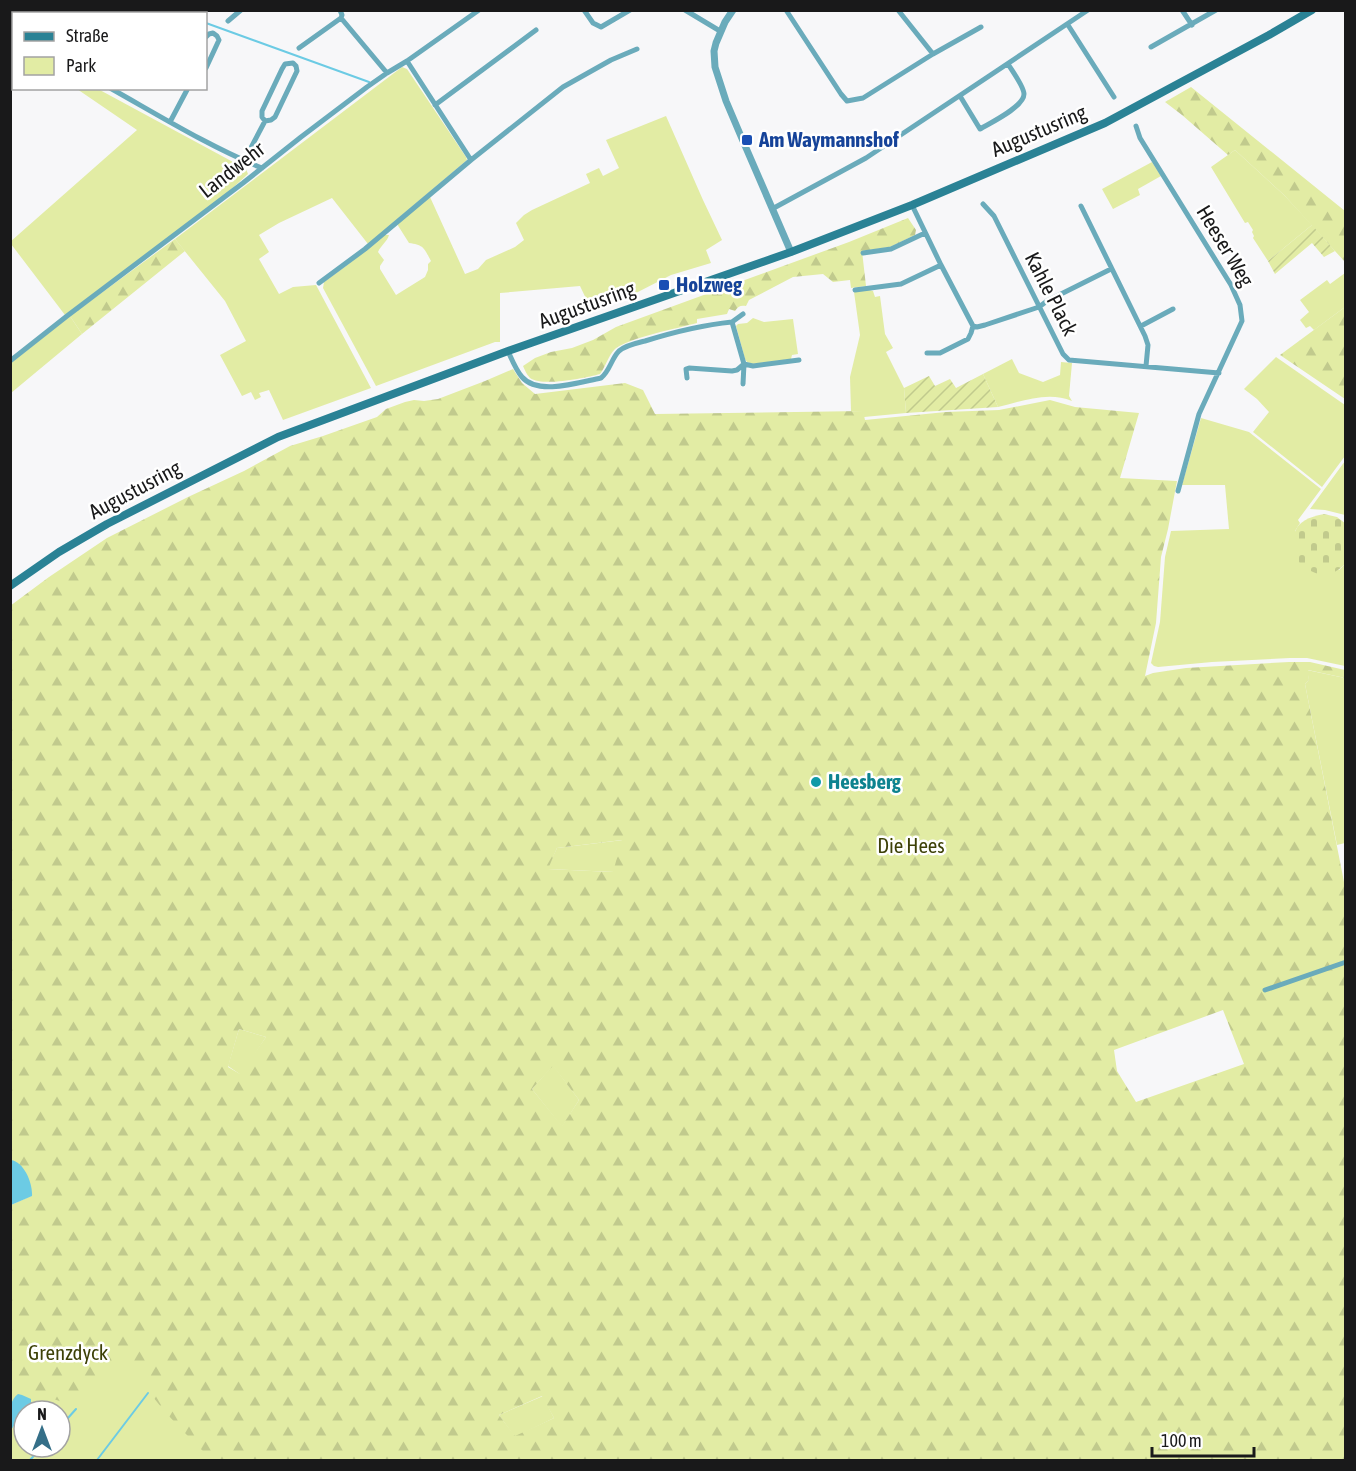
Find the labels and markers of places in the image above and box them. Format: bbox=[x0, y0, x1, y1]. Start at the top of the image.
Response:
place label: Am Waymannshof bbox=[758, 127, 899, 151]
marker: Am Waymannshof bbox=[740, 133, 754, 147]
place label: Holzweg bbox=[676, 272, 743, 296]
marker: Holzweg bbox=[657, 278, 671, 292]
place label: Heesberg bbox=[828, 769, 902, 793]
marker: Heesberg bbox=[809, 775, 823, 789]

